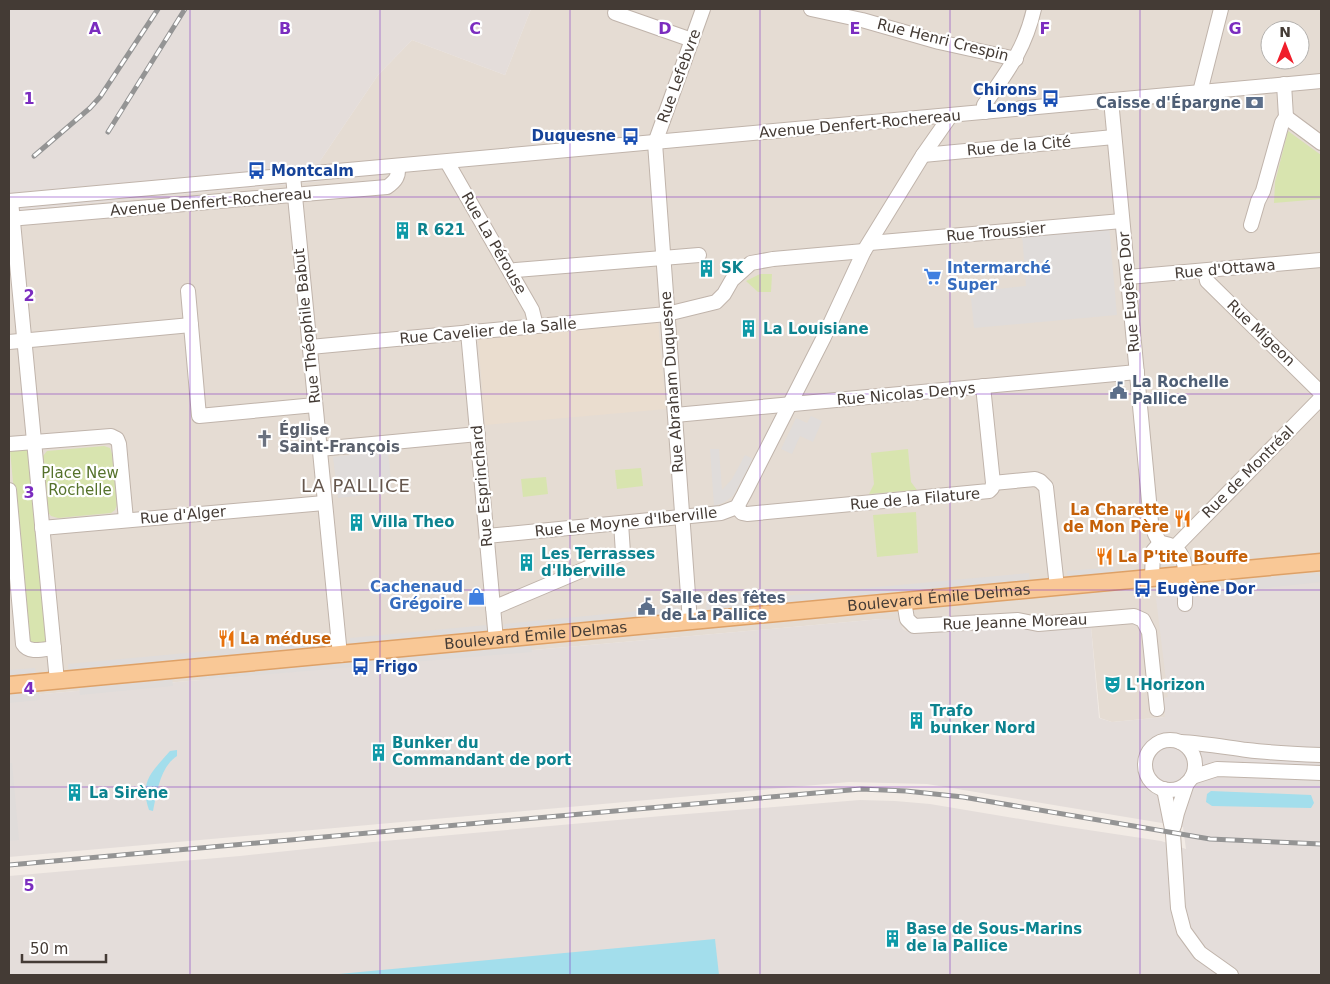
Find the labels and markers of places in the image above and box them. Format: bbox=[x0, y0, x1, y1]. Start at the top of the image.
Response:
place label: Chirons Longs bbox=[973, 81, 1037, 116]
bus stop icon: Chirons Longs bbox=[1041, 89, 1061, 109]
place label: Caisse d'Épargne bbox=[1096, 93, 1241, 112]
bank icon: Caisse d'Épargne bbox=[1245, 93, 1265, 113]
bus stop icon: Duquesne bbox=[620, 126, 640, 146]
place label: Duquesne bbox=[532, 127, 616, 145]
bus stop icon: Montcalm bbox=[247, 161, 267, 181]
place label: Montcalm bbox=[271, 162, 354, 180]
building icon: R 621 bbox=[393, 220, 413, 240]
place label: R 621 bbox=[417, 221, 465, 239]
building icon: SK bbox=[697, 258, 717, 278]
place label: SK bbox=[721, 259, 745, 277]
place label: Intermarché Super bbox=[947, 259, 1051, 294]
supermarket icon: Intermarché Super bbox=[923, 267, 943, 287]
building icon: La Louisiane bbox=[739, 319, 759, 339]
place label: La Louisiane bbox=[763, 320, 869, 338]
place label: La Rochelle Pallice bbox=[1132, 373, 1229, 408]
public building icon: La Rochelle Pallice bbox=[1108, 381, 1128, 401]
place label: Église Saint-François bbox=[279, 420, 400, 456]
church icon: Église Saint-François bbox=[255, 429, 275, 449]
place label: La Charette de Mon Père bbox=[1063, 501, 1169, 536]
restaurant icon: La Charette de Mon Père bbox=[1173, 509, 1193, 529]
building icon: Villa Theo bbox=[347, 512, 367, 532]
place label: Villa Theo bbox=[371, 513, 455, 531]
place label: Les Terrasses d'Iberville bbox=[541, 545, 655, 580]
restaurant icon: La P'tite Bouffe bbox=[1094, 547, 1114, 567]
place label: La P'tite Bouffe bbox=[1118, 548, 1248, 566]
building icon: Les Terrasses d'Iberville bbox=[517, 553, 537, 573]
place label: Cachenaud Grégoire bbox=[370, 578, 463, 613]
bus stop icon: Eugène Dor bbox=[1133, 579, 1153, 599]
place label: Eugène Dor bbox=[1157, 580, 1256, 598]
shop icon: Cachenaud Grégoire bbox=[467, 586, 487, 606]
place label: Salle des fêtes de La Pallice bbox=[661, 589, 786, 624]
public building icon: Salle des fêtes de La Pallice bbox=[637, 597, 657, 617]
restaurant icon: La méduse bbox=[216, 629, 236, 649]
place label: La méduse bbox=[240, 630, 331, 648]
bus stop icon: Frigo bbox=[351, 657, 371, 677]
place label: Frigo bbox=[375, 658, 418, 676]
theatre icon: L'Horizon bbox=[1102, 675, 1122, 695]
place label: L'Horizon bbox=[1126, 676, 1205, 694]
place label: Trafo bunker Nord bbox=[930, 702, 1035, 737]
building icon: Trafo bunker Nord bbox=[906, 710, 926, 730]
place label: Bunker du Commandant de port bbox=[392, 734, 571, 769]
building icon: Bunker du Commandant de port bbox=[368, 742, 388, 762]
building icon: La Sirène bbox=[65, 783, 85, 803]
place label: La Sirène bbox=[89, 784, 168, 802]
place label: Base de Sous-Marins de la Pallice bbox=[906, 920, 1082, 955]
building icon: Base de Sous-Marins de la Pallice bbox=[882, 928, 902, 948]

